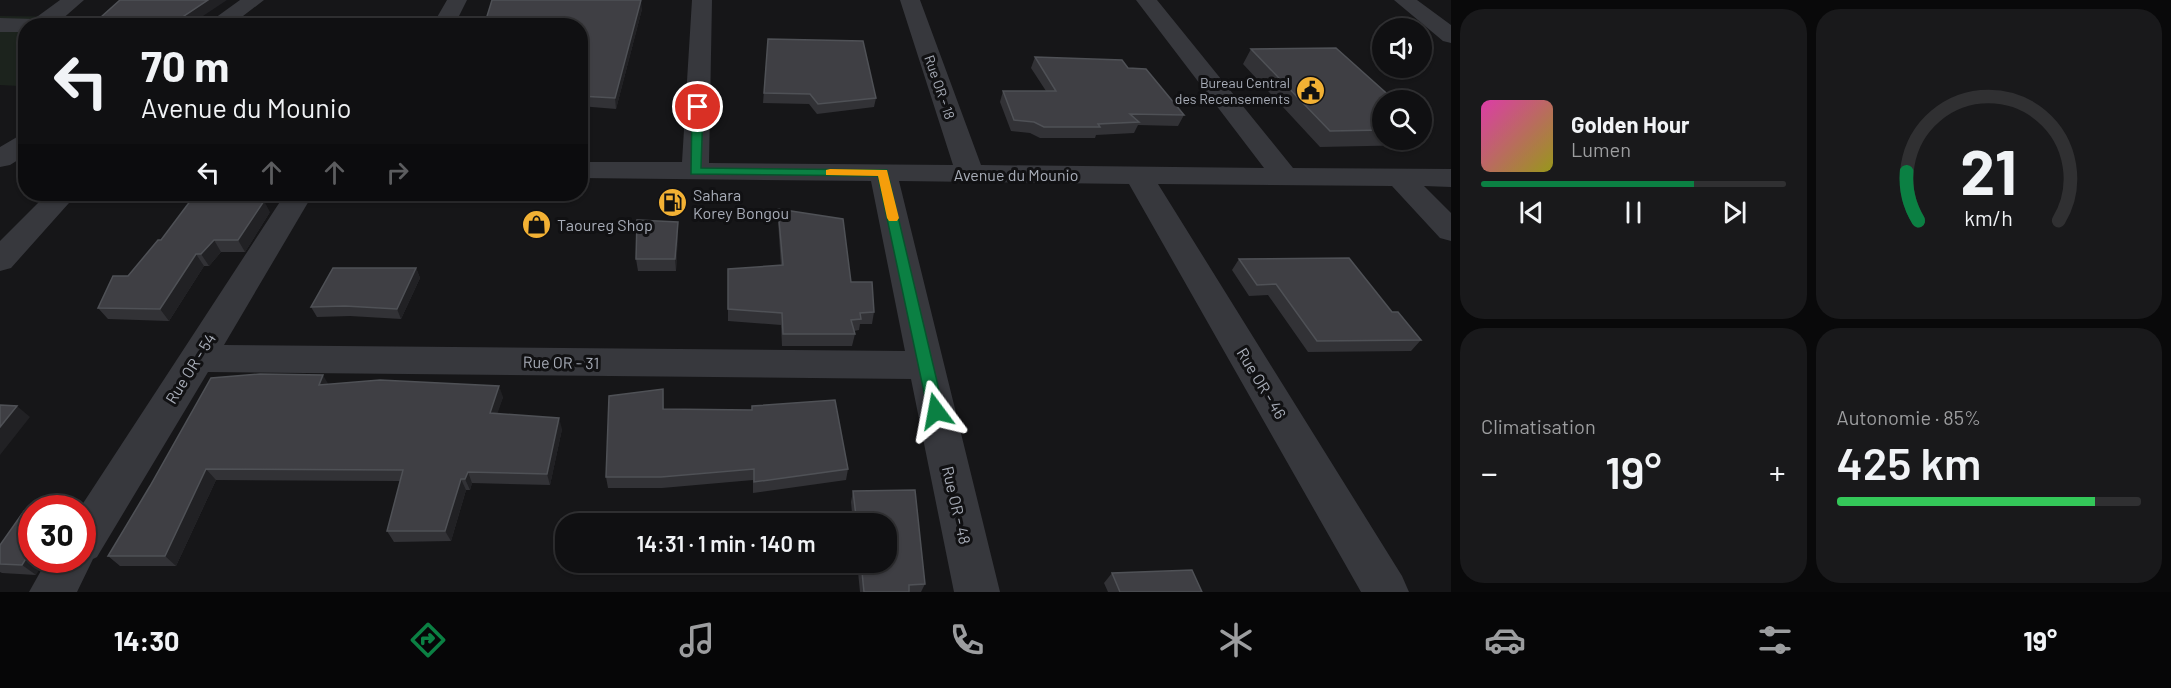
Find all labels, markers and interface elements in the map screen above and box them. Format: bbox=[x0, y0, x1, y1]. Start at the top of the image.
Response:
map controls bbox=[1372, 18, 1432, 150]
button: sound bbox=[1372, 18, 1432, 78]
text: 70 m bbox=[141, 40, 229, 90]
icon: left bbox=[42, 42, 120, 120]
street label: Rue OR - 18 bbox=[921, 53, 959, 121]
place label: Bureau Central des Recensements bbox=[1175, 74, 1290, 107]
public building icon: Bureau Central des Recensements bbox=[1295, 74, 1327, 106]
pin bbox=[672, 81, 723, 132]
icon: arrive bbox=[681, 90, 714, 123]
button: search bbox=[1372, 90, 1432, 150]
text: Avenue du Mounio bbox=[141, 91, 351, 123]
text: Golden Hour bbox=[1571, 111, 1689, 137]
text: 21 bbox=[1960, 133, 2017, 207]
text: Lumen bbox=[1571, 137, 1631, 161]
icon: left bbox=[192, 156, 225, 189]
icon: ahead bbox=[255, 156, 288, 189]
icon: ahead bbox=[318, 156, 351, 189]
icon: right bbox=[381, 156, 414, 189]
street label: Avenue du Mounio bbox=[954, 165, 1078, 184]
place label: Sahara Korey Bongou bbox=[693, 185, 789, 222]
fuel station icon: Sahara Korey Bongou bbox=[656, 187, 688, 219]
icon: previous bbox=[1515, 196, 1548, 229]
icon: pause bbox=[1617, 196, 1650, 229]
icon: next bbox=[1718, 196, 1751, 229]
text: km/h bbox=[1964, 206, 2013, 231]
shop icon: Taoureg Shop bbox=[520, 208, 552, 240]
place label: Taoureg Shop bbox=[557, 215, 653, 234]
street label: Rue OR - 54 bbox=[161, 329, 219, 407]
street label: Rue OR - 46 bbox=[1233, 344, 1291, 422]
street label: Rue OR - 31 bbox=[523, 352, 599, 372]
position arrow bbox=[904, 379, 968, 443]
text: Autonomie · 85% bbox=[1837, 405, 1981, 429]
text: Climatisation bbox=[1481, 414, 1596, 438]
text: 425 km bbox=[1837, 435, 1981, 489]
text: 19° bbox=[1605, 444, 1662, 498]
text: − bbox=[1481, 452, 1498, 492]
text: + bbox=[1769, 452, 1786, 492]
street label: Rue OR - 48 bbox=[939, 464, 975, 546]
speed limit sign: 30 bbox=[18, 495, 96, 573]
text: 14:31 · 1 min · 140 m bbox=[636, 530, 816, 556]
icon: directions bbox=[407, 619, 449, 661]
icon: music bbox=[676, 619, 718, 661]
icon: phone bbox=[946, 619, 988, 661]
icon: climate bbox=[1215, 619, 1257, 661]
icon: car bbox=[1484, 619, 1526, 661]
icon: filters bbox=[1754, 619, 1796, 661]
text: 14:30 bbox=[114, 624, 179, 656]
text: 19° bbox=[2023, 624, 2057, 656]

